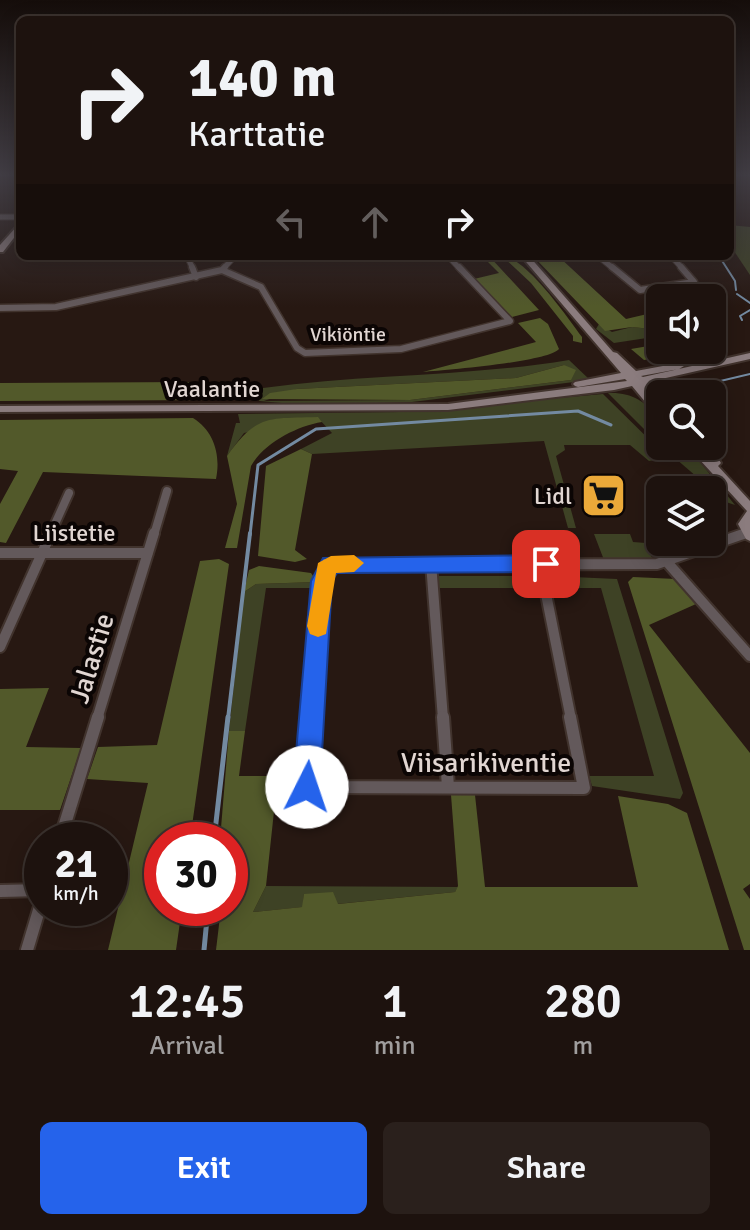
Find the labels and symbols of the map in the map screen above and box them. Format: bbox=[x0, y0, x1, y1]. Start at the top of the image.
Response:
street label: Vikiöntie bbox=[310, 322, 386, 347]
street label: Vaalantie bbox=[164, 374, 260, 404]
supermarket icon: Lidl bbox=[579, 472, 627, 520]
place label: Lidl bbox=[534, 481, 572, 511]
street label: Liistetie bbox=[33, 518, 115, 548]
pin bbox=[512, 530, 580, 598]
street label: Jalastie bbox=[62, 609, 122, 707]
position arrow bbox=[265, 745, 349, 829]
street label: Viisarikiventie bbox=[401, 746, 571, 780]
speed limit sign: 30 bbox=[144, 822, 248, 926]

